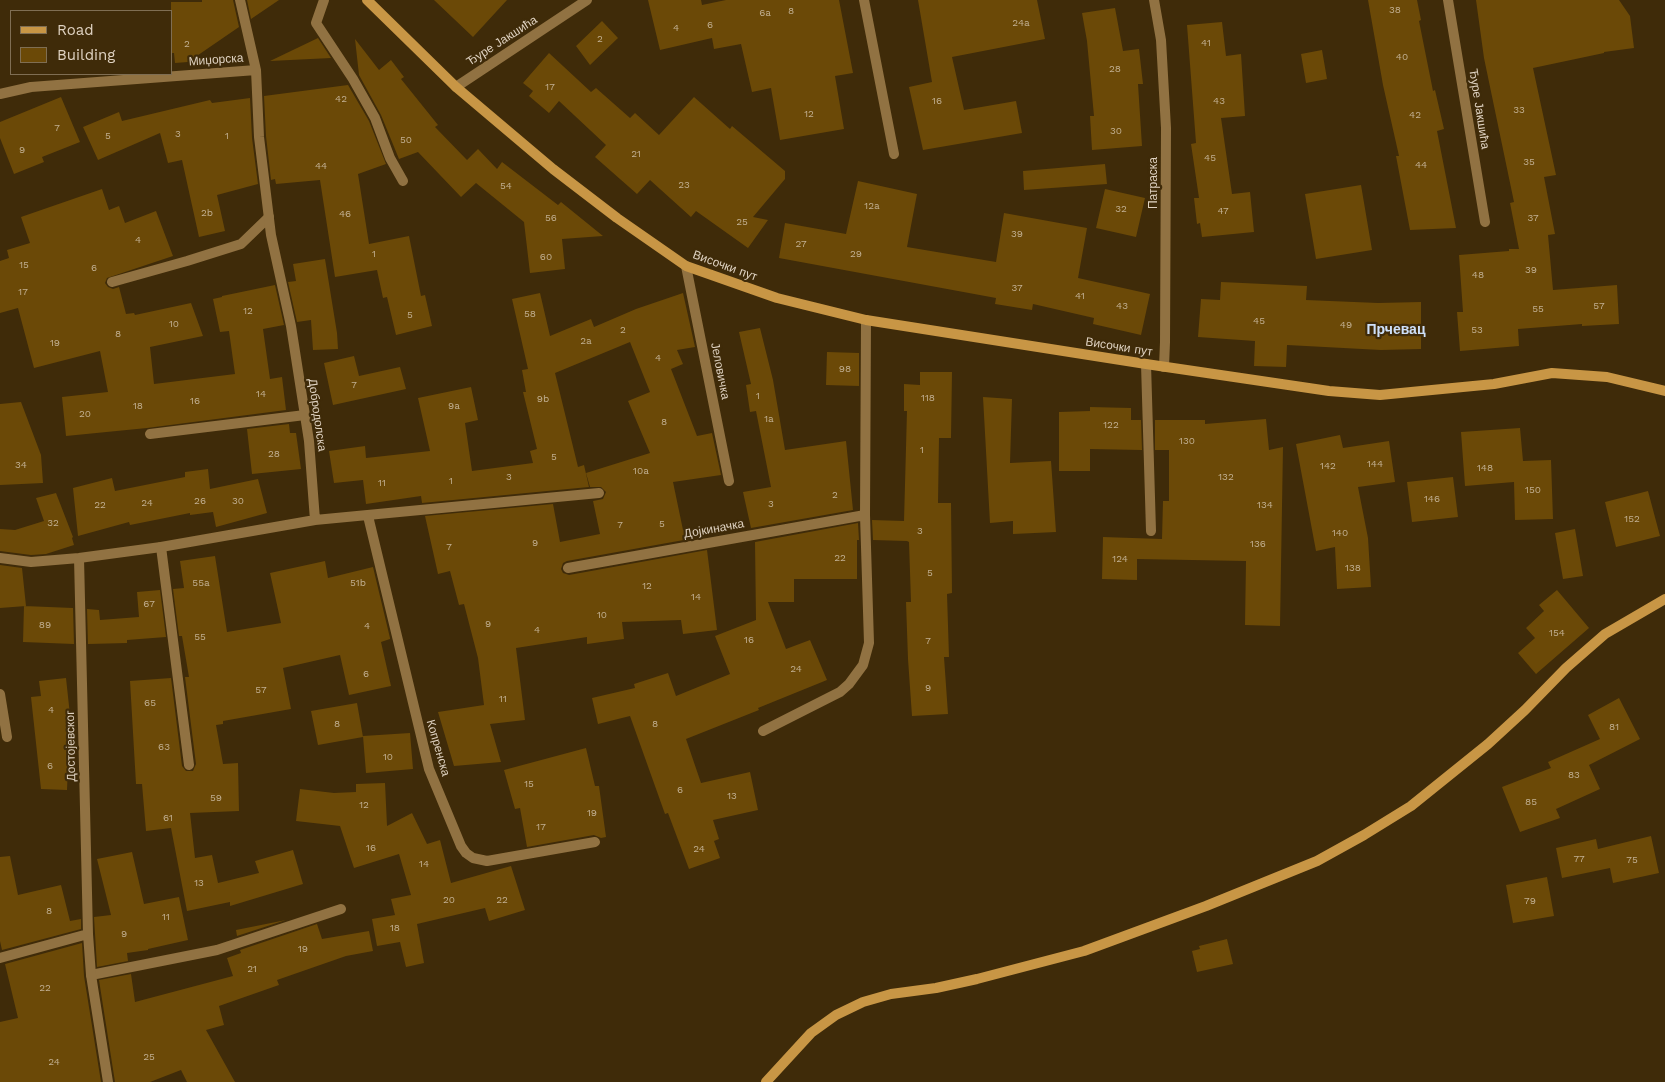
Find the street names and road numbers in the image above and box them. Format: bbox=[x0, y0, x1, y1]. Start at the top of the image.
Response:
street label: Ђуре Јакшића bbox=[464, 13, 540, 69]
street label: Миџорска bbox=[188, 51, 244, 69]
street label: Ђуре Јакшића bbox=[1466, 68, 1492, 150]
street label: Патраска bbox=[1146, 157, 1160, 209]
street label: Височки пут bbox=[691, 248, 759, 284]
street label: Височки пут bbox=[1085, 335, 1153, 359]
street label: Јеловичка bbox=[707, 341, 733, 401]
street label: Добродолска bbox=[305, 378, 329, 452]
street label: Дојкиначка bbox=[683, 517, 745, 541]
street label: Достојевског bbox=[63, 710, 79, 782]
street label: Копренска bbox=[423, 718, 453, 778]

